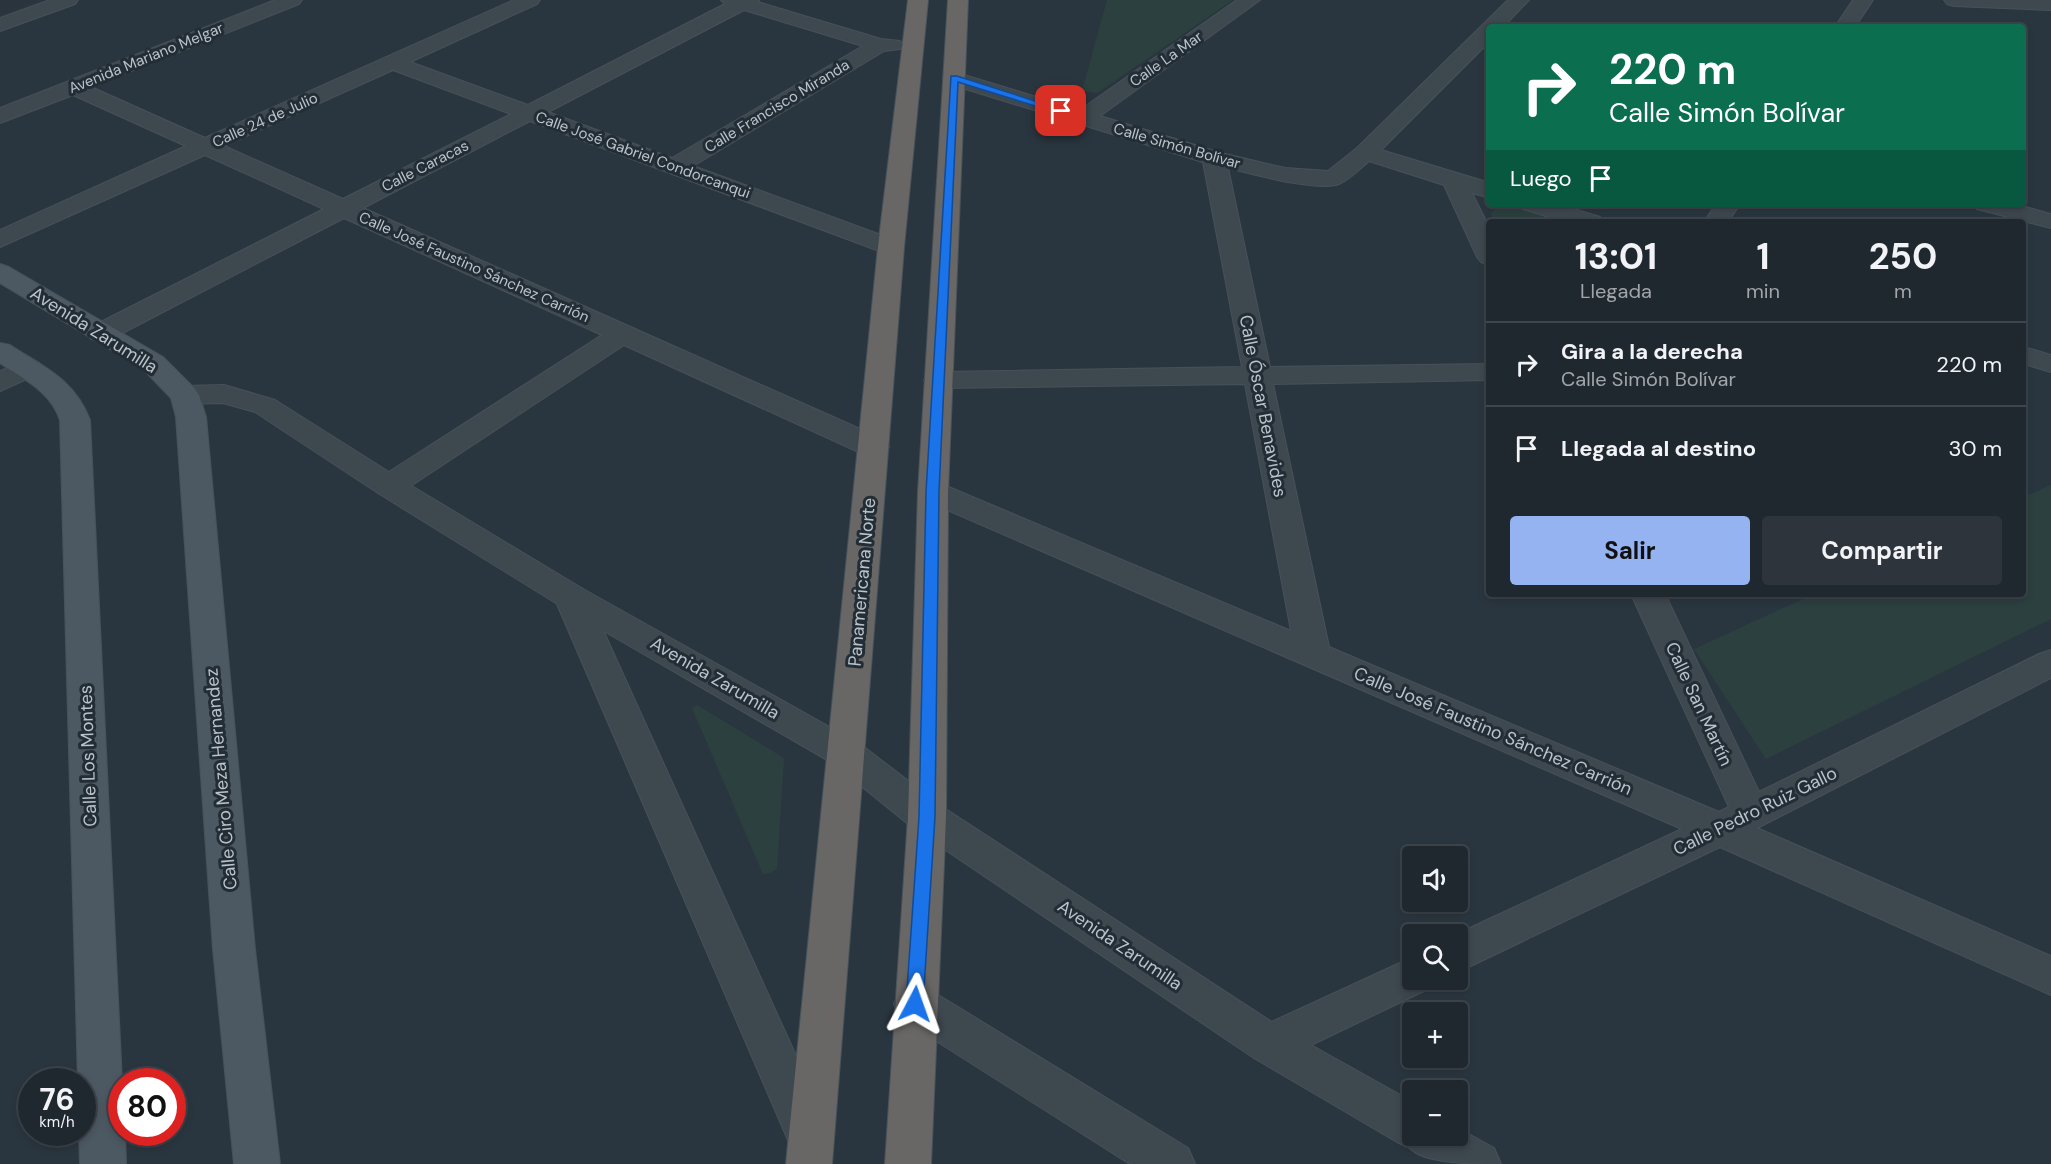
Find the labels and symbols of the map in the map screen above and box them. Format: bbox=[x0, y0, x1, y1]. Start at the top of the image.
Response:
street label: Avenida Mariano Melgar bbox=[66, 18, 227, 98]
street label: Calle La Mar bbox=[1126, 26, 1207, 91]
street label: Calle Francisco Miranda bbox=[701, 55, 853, 157]
pin bbox=[1035, 85, 1086, 136]
street label: Calle 24 de Julio bbox=[209, 88, 321, 152]
street label: Calle José Gabriel Condorcanqui bbox=[533, 107, 753, 203]
street label: Calle Simón Bolívar bbox=[1111, 118, 1243, 174]
street label: Calle Caracas bbox=[378, 136, 472, 196]
street label: Calle José Faustino Sánchez Carrión bbox=[356, 207, 592, 327]
street label: Avenida Zarumilla bbox=[26, 281, 162, 379]
street label: Calle Óscar Benavides bbox=[1234, 313, 1292, 499]
street label: Panamericana Norte bbox=[843, 497, 881, 667]
street label: Avenida Zarumilla bbox=[646, 631, 784, 725]
street label: Calle San Martín bbox=[1660, 638, 1738, 770]
street label: Calle José Faustino Sánchez Carrión bbox=[1350, 661, 1636, 801]
street label: Calle Ciro Meza Hernandez bbox=[199, 667, 243, 891]
street label: Calle Los Montes bbox=[74, 685, 102, 827]
street label: Calle Pedro Ruiz Gallo bbox=[1669, 761, 1841, 861]
street label: Avenida Zarumilla bbox=[1053, 894, 1187, 996]
position arrow bbox=[883, 972, 947, 1036]
speed limit sign: 80 bbox=[108, 1068, 186, 1146]

